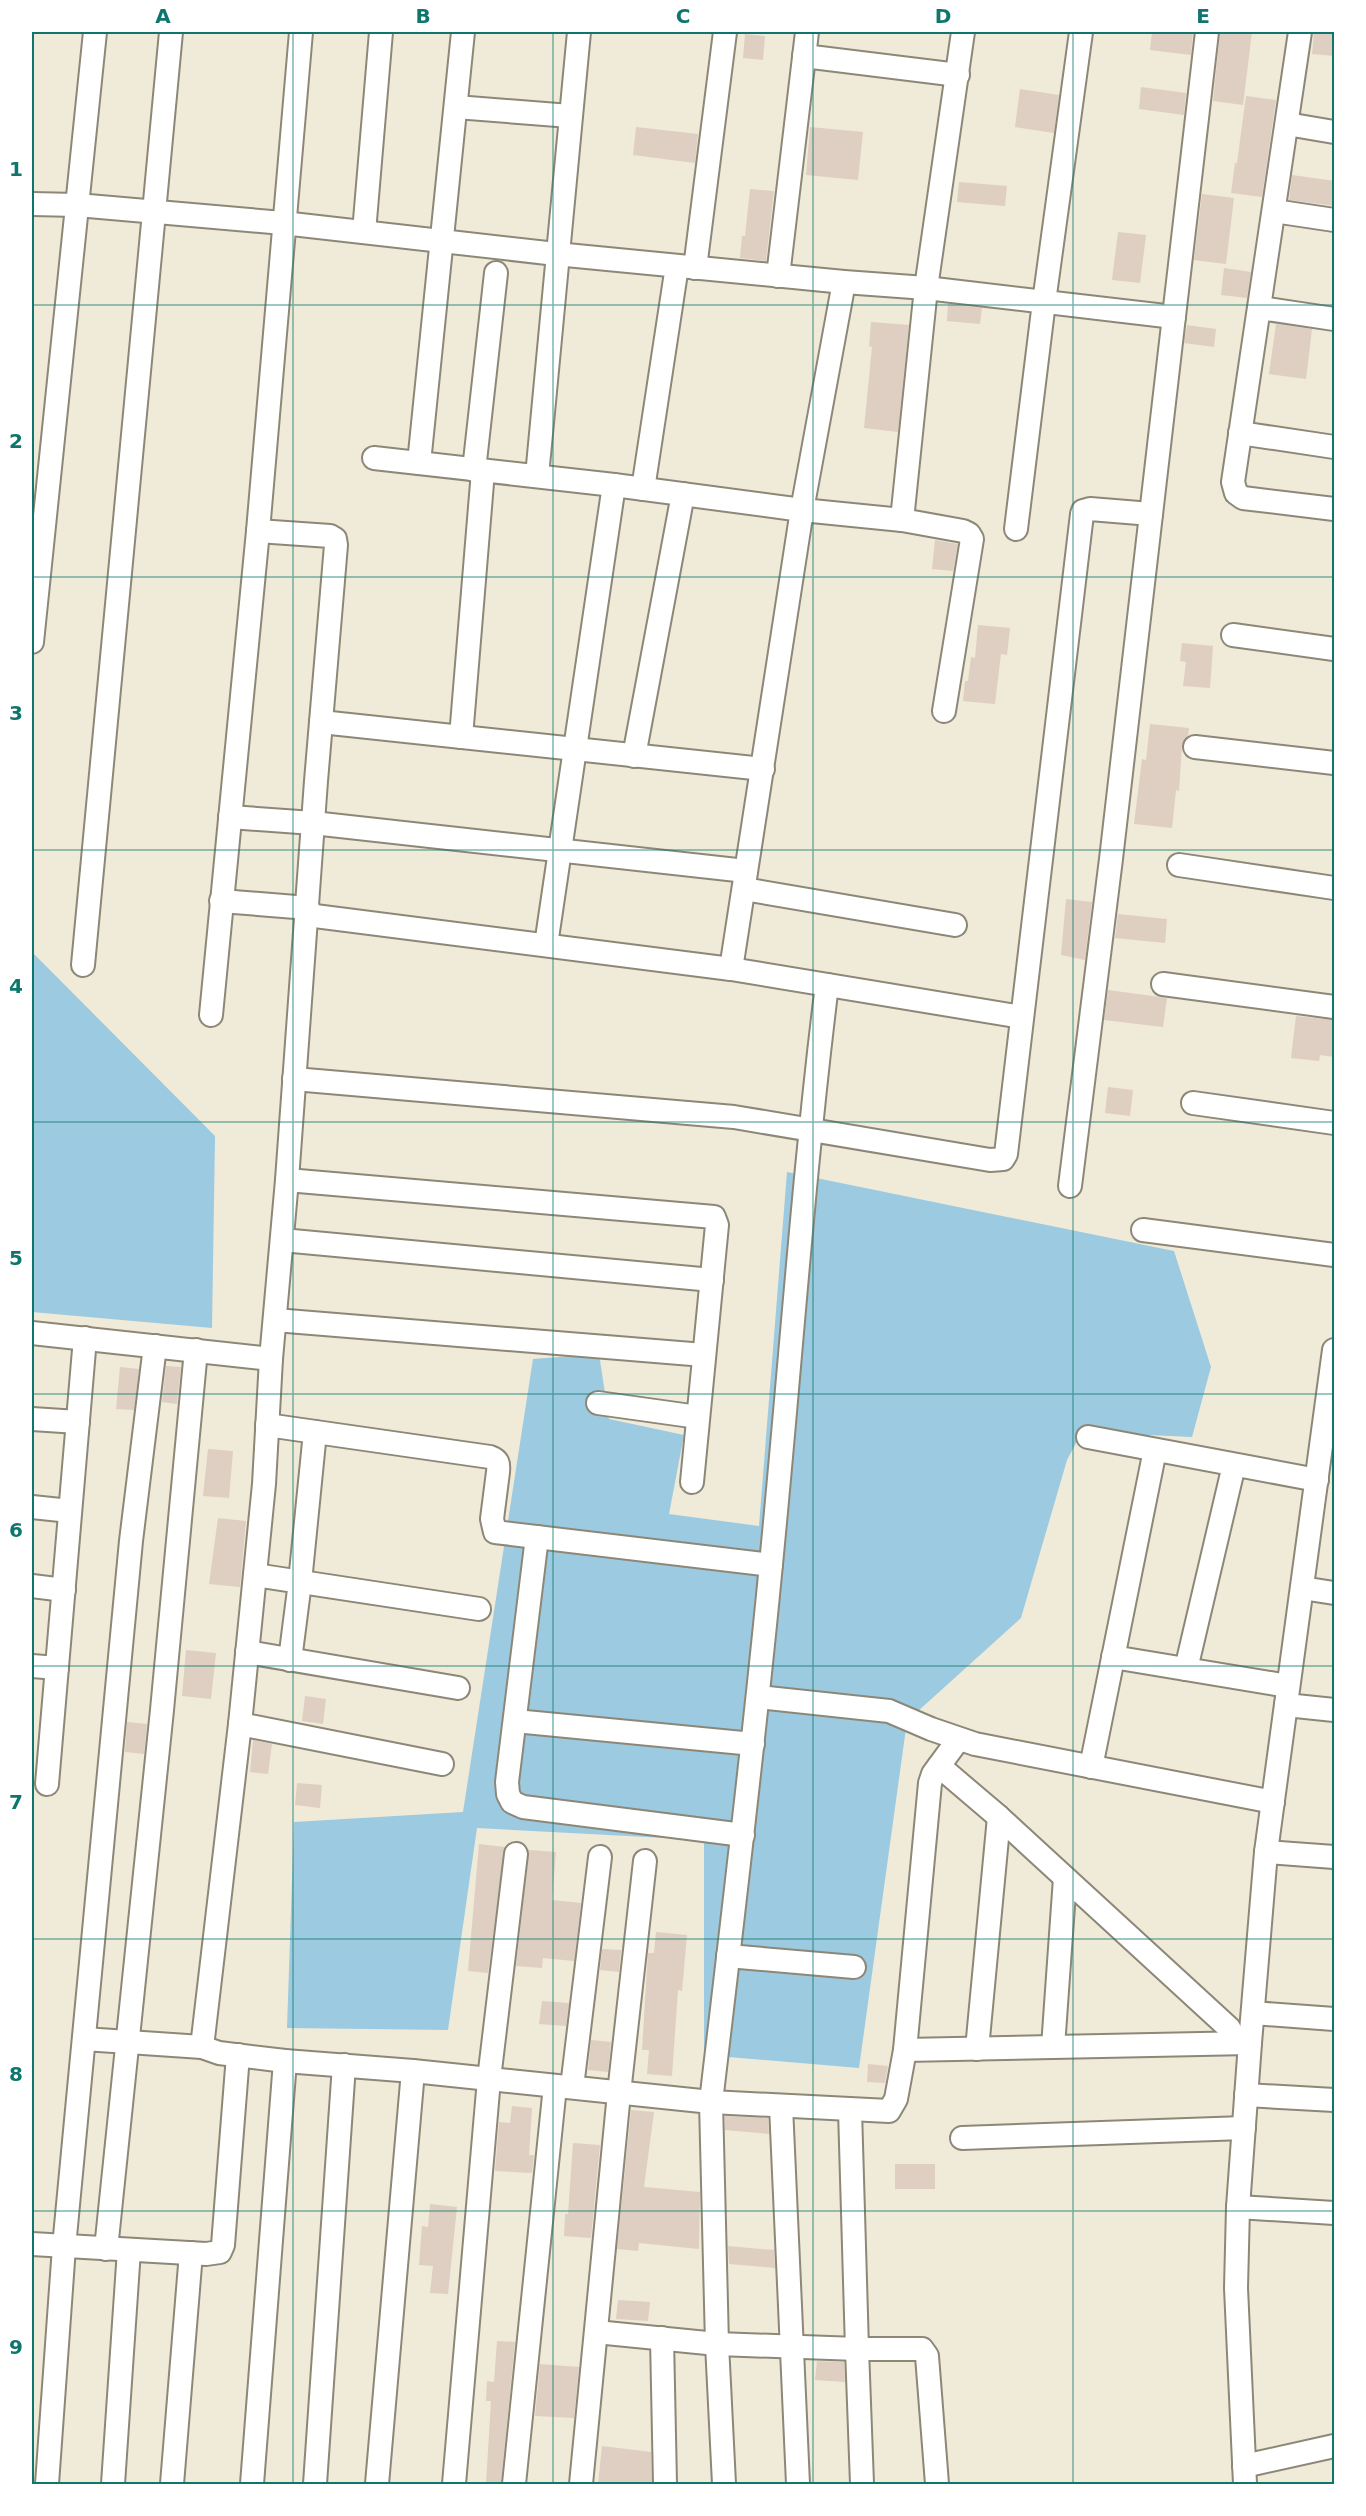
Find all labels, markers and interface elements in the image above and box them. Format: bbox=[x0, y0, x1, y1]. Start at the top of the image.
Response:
text: A bbox=[155, 4, 171, 28]
text: B bbox=[415, 4, 431, 28]
text: C bbox=[676, 4, 690, 28]
text: D bbox=[935, 4, 951, 28]
text: E bbox=[1196, 4, 1210, 28]
text: 1 bbox=[9, 157, 23, 181]
text: 2 bbox=[9, 429, 23, 453]
text: 3 bbox=[9, 701, 23, 725]
text: 4 bbox=[9, 974, 23, 998]
text: 5 bbox=[9, 1246, 23, 1270]
text: 6 bbox=[9, 1518, 23, 1542]
text: 7 bbox=[9, 1790, 23, 1814]
text: 8 bbox=[9, 2062, 23, 2086]
text: 9 bbox=[9, 2335, 23, 2359]

